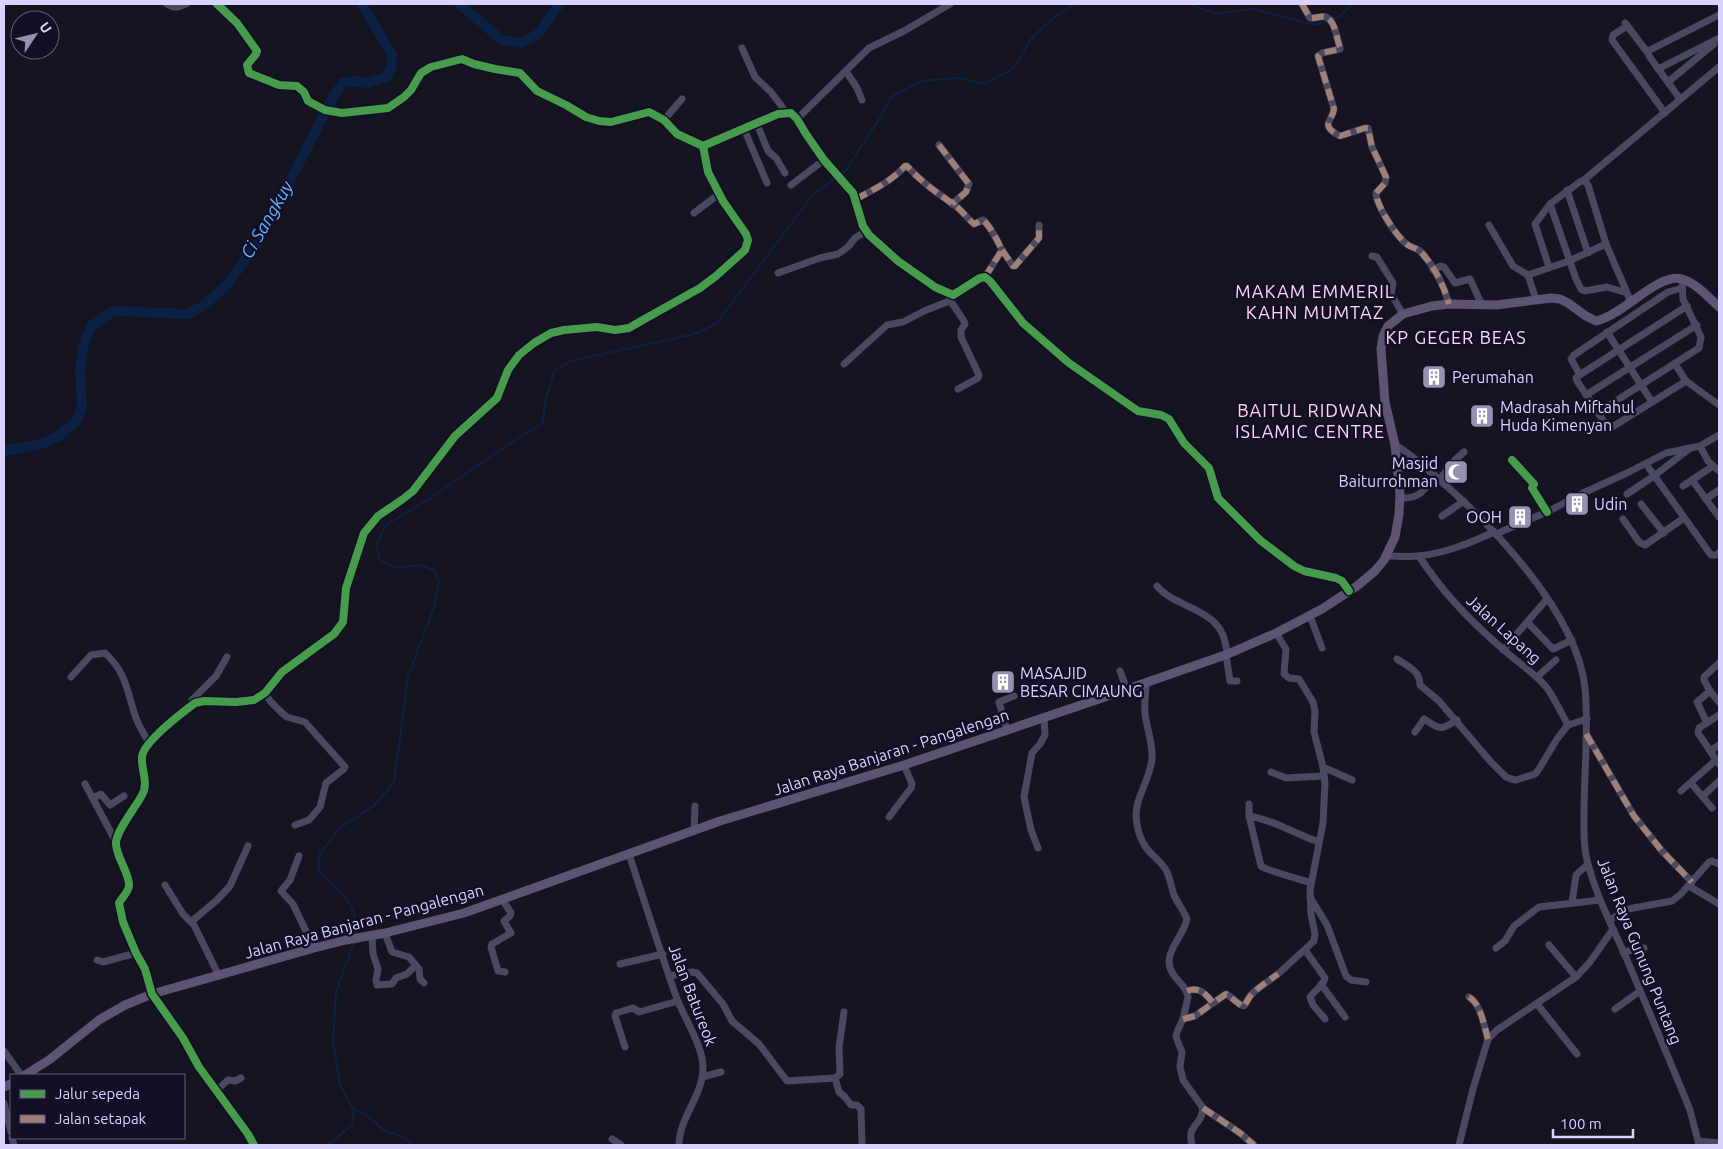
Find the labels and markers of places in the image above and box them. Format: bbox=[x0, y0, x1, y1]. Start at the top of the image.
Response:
building icon: Perumahan bbox=[1421, 364, 1447, 390]
place label: Perumahan bbox=[1452, 368, 1534, 386]
place label: Madrasah Miftahul Huda Kimenyan bbox=[1500, 398, 1635, 434]
building icon: Madrasah Miftahul Huda Kimenyan bbox=[1469, 403, 1495, 429]
place label: Masjid Baiturrohman bbox=[1339, 454, 1438, 490]
mosque icon: Masjid Baiturrohman bbox=[1443, 459, 1469, 485]
building icon: Udin bbox=[1564, 491, 1590, 517]
place label: Udin bbox=[1594, 495, 1627, 513]
building icon: OOH bbox=[1507, 504, 1533, 530]
place label: OOH bbox=[1466, 508, 1502, 526]
place label: MASAJID BESAR CIMAUNG bbox=[1020, 664, 1143, 700]
building icon: MASAJID BESAR CIMAUNG bbox=[990, 669, 1016, 695]

